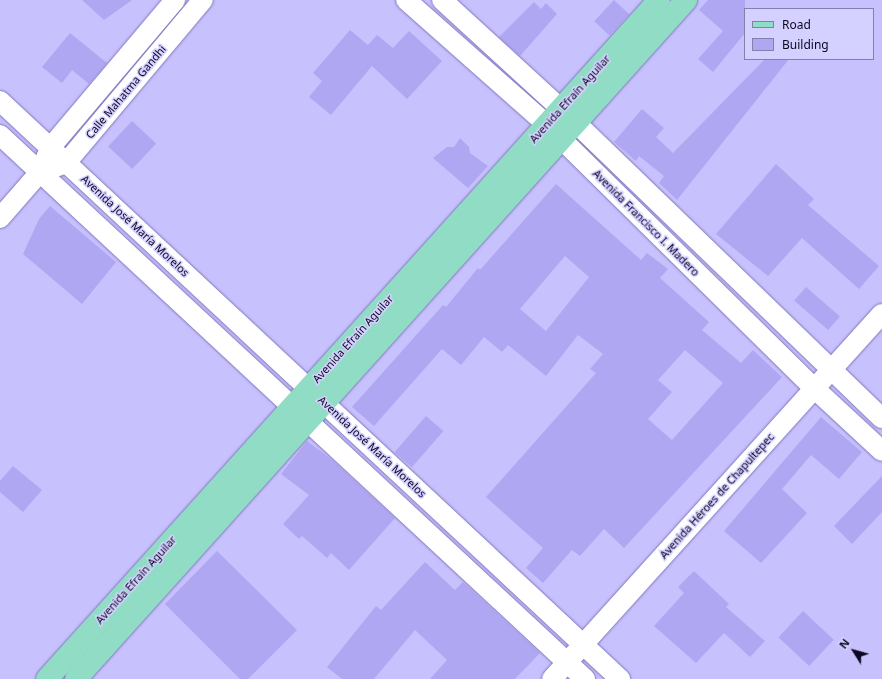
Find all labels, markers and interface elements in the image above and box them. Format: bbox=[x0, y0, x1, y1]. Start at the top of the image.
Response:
legend bbox=[744, 8, 874, 60]
text: Road bbox=[782, 16, 811, 33]
text: Building bbox=[782, 36, 829, 53]
street label: Calle Mahatma Gandhi bbox=[83, 43, 169, 141]
street label: Avenida Efraín Aguilar bbox=[527, 52, 613, 146]
street label: Avenida Francisco I. Madero bbox=[590, 167, 702, 279]
street label: Avenida José María Morelos bbox=[78, 173, 192, 279]
street label: Avenida Efraín Aguilar bbox=[310, 292, 396, 386]
street label: Avenida José María Morelos bbox=[315, 394, 429, 500]
street label: Avenida Héroes de Chapultepec bbox=[657, 430, 777, 562]
street label: Avenida Efraín Aguilar bbox=[93, 533, 179, 627]
north arrow bbox=[834, 631, 874, 671]
text: N bbox=[835, 635, 853, 652]

